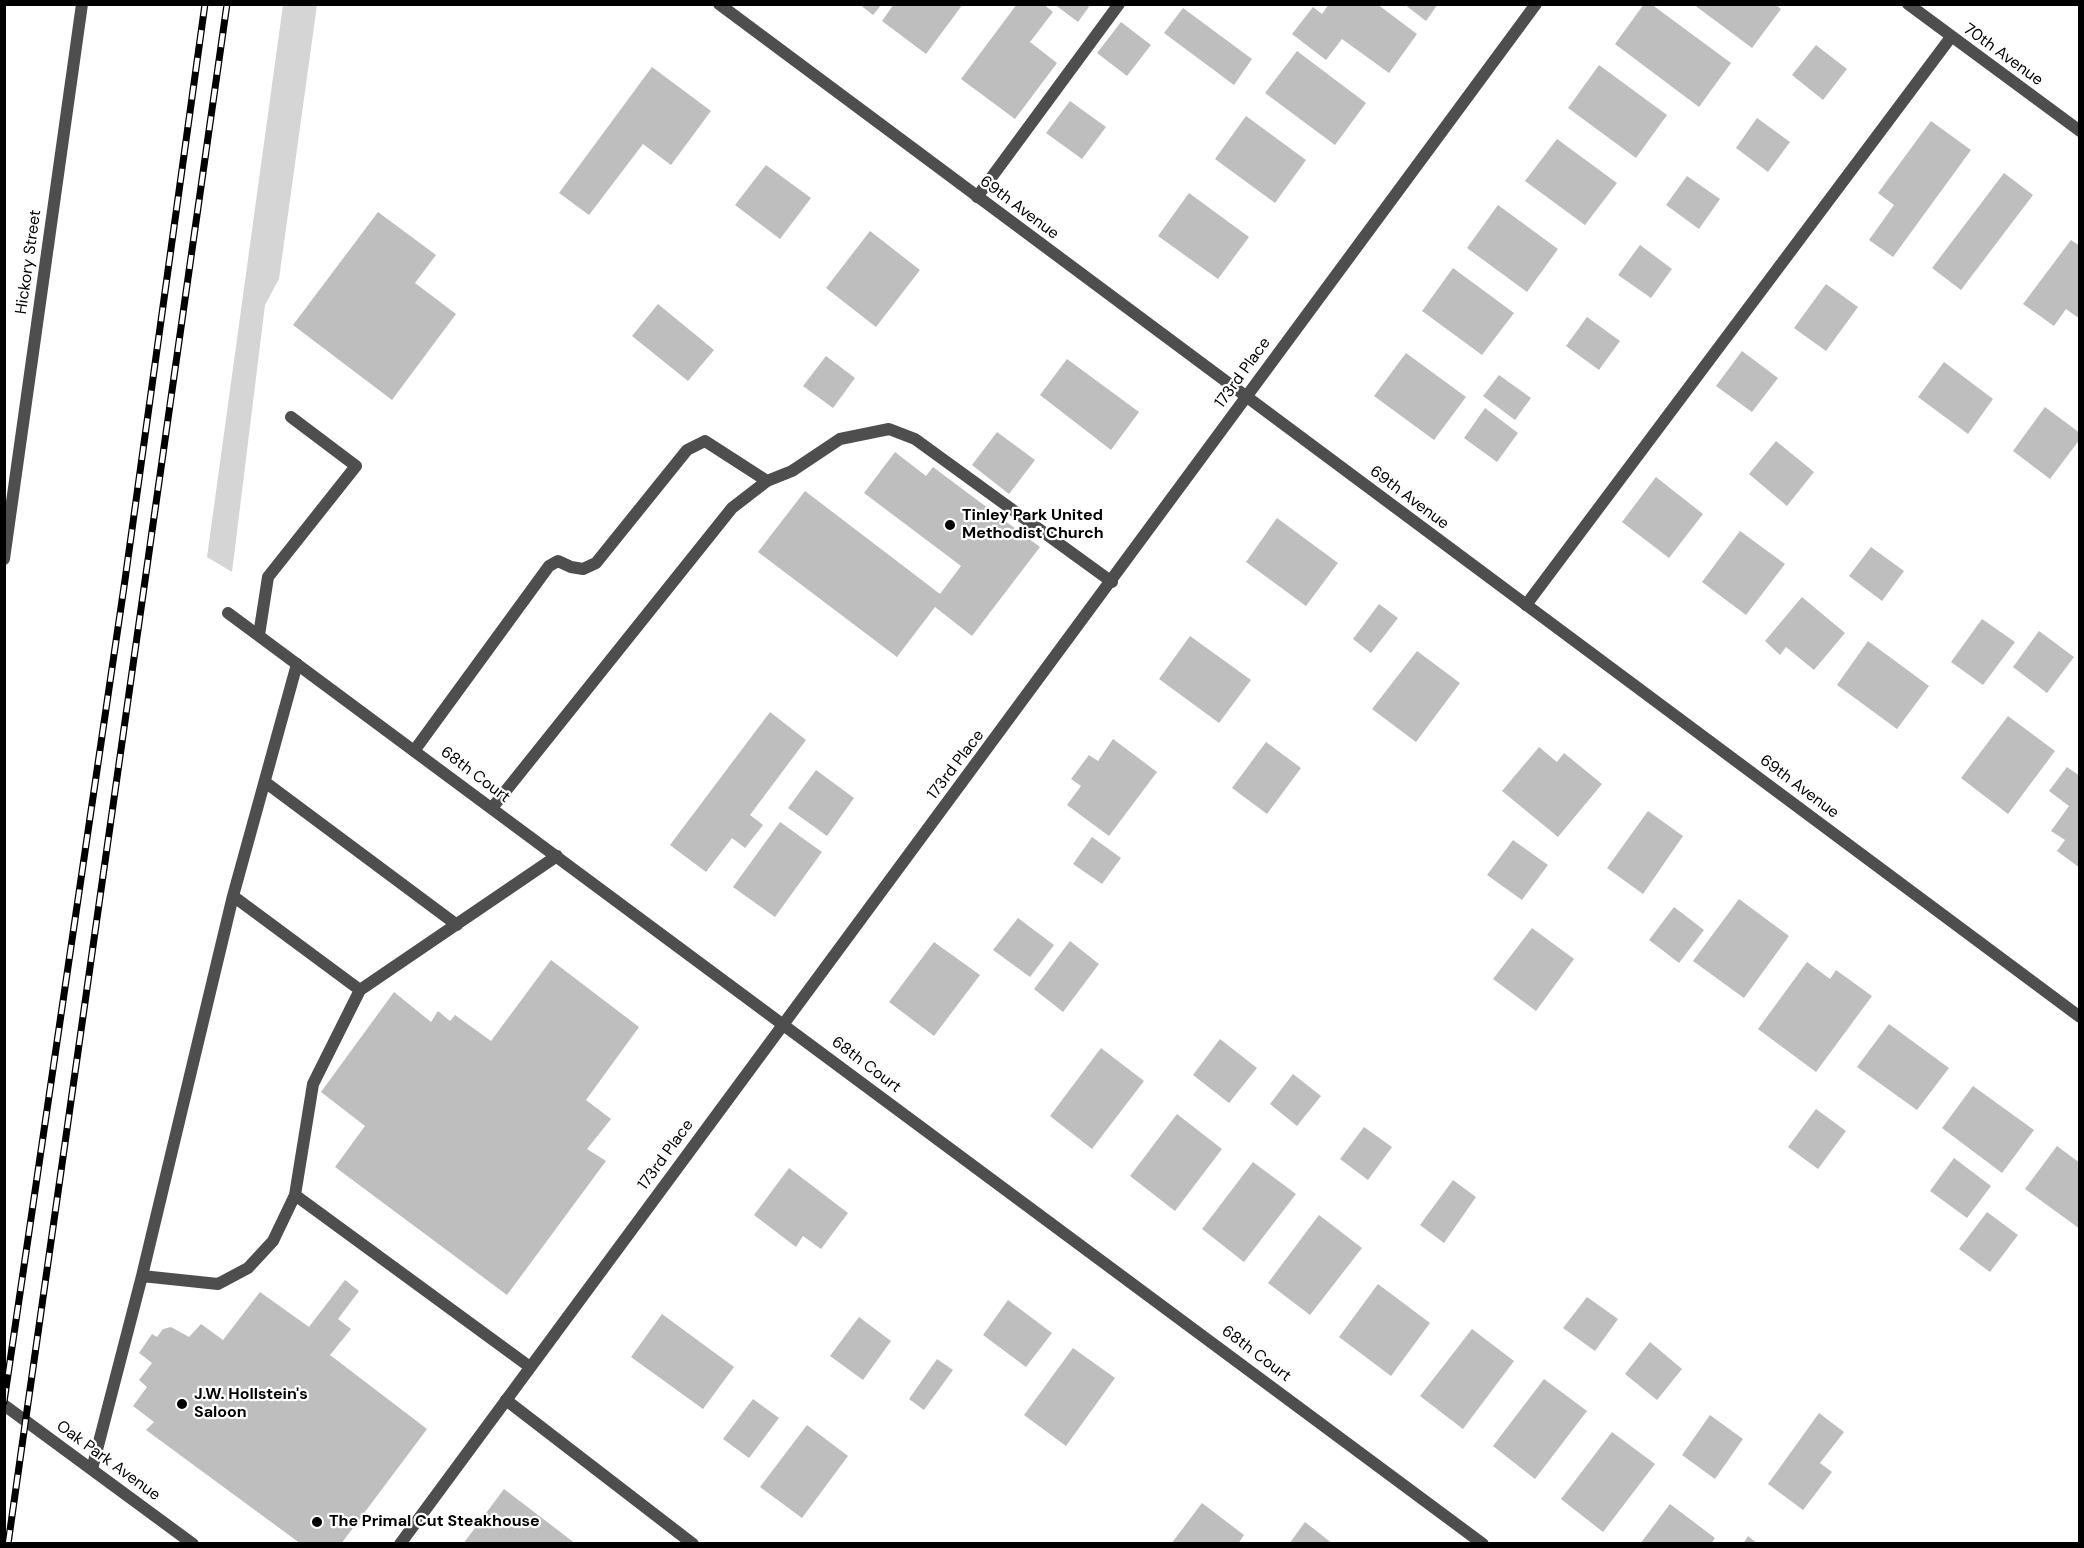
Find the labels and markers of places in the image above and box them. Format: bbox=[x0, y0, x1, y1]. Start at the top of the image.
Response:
place label: Tinley Park United Methodist Church bbox=[962, 506, 1104, 544]
marker: Tinley Park United Methodist Church bbox=[943, 518, 957, 532]
place label: J.W. Hollstein's Saloon bbox=[194, 1385, 308, 1423]
marker: J.W. Hollstein's Saloon bbox=[175, 1397, 189, 1411]
place label: The Primal Cut Steakhouse bbox=[329, 1512, 540, 1532]
marker: The Primal Cut Steakhouse bbox=[310, 1515, 324, 1529]

